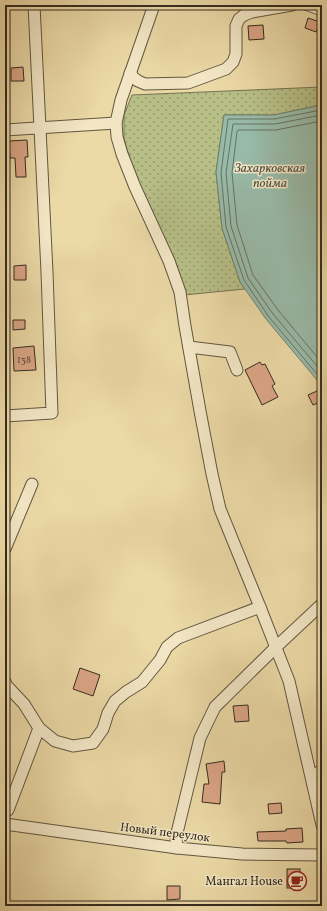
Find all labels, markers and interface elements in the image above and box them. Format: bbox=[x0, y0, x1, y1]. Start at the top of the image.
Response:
water label: Захарковская пойма bbox=[234, 160, 305, 193]
house number: 138 bbox=[17, 353, 31, 367]
street label: Новый переулок bbox=[119, 820, 211, 847]
cafe icon: Мангал House bbox=[286, 870, 308, 892]
place label: Мангал House bbox=[205, 874, 283, 890]

